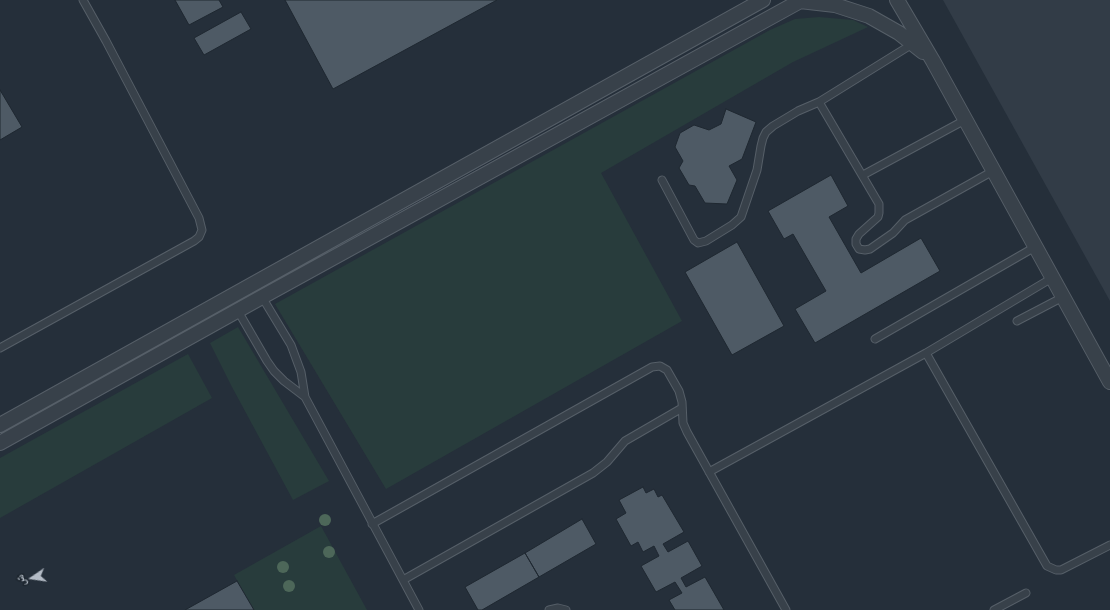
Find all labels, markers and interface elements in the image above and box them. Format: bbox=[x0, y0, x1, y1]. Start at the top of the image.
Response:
north arrow bbox=[12, 558, 52, 598]
text: ش bbox=[13, 574, 27, 588]

